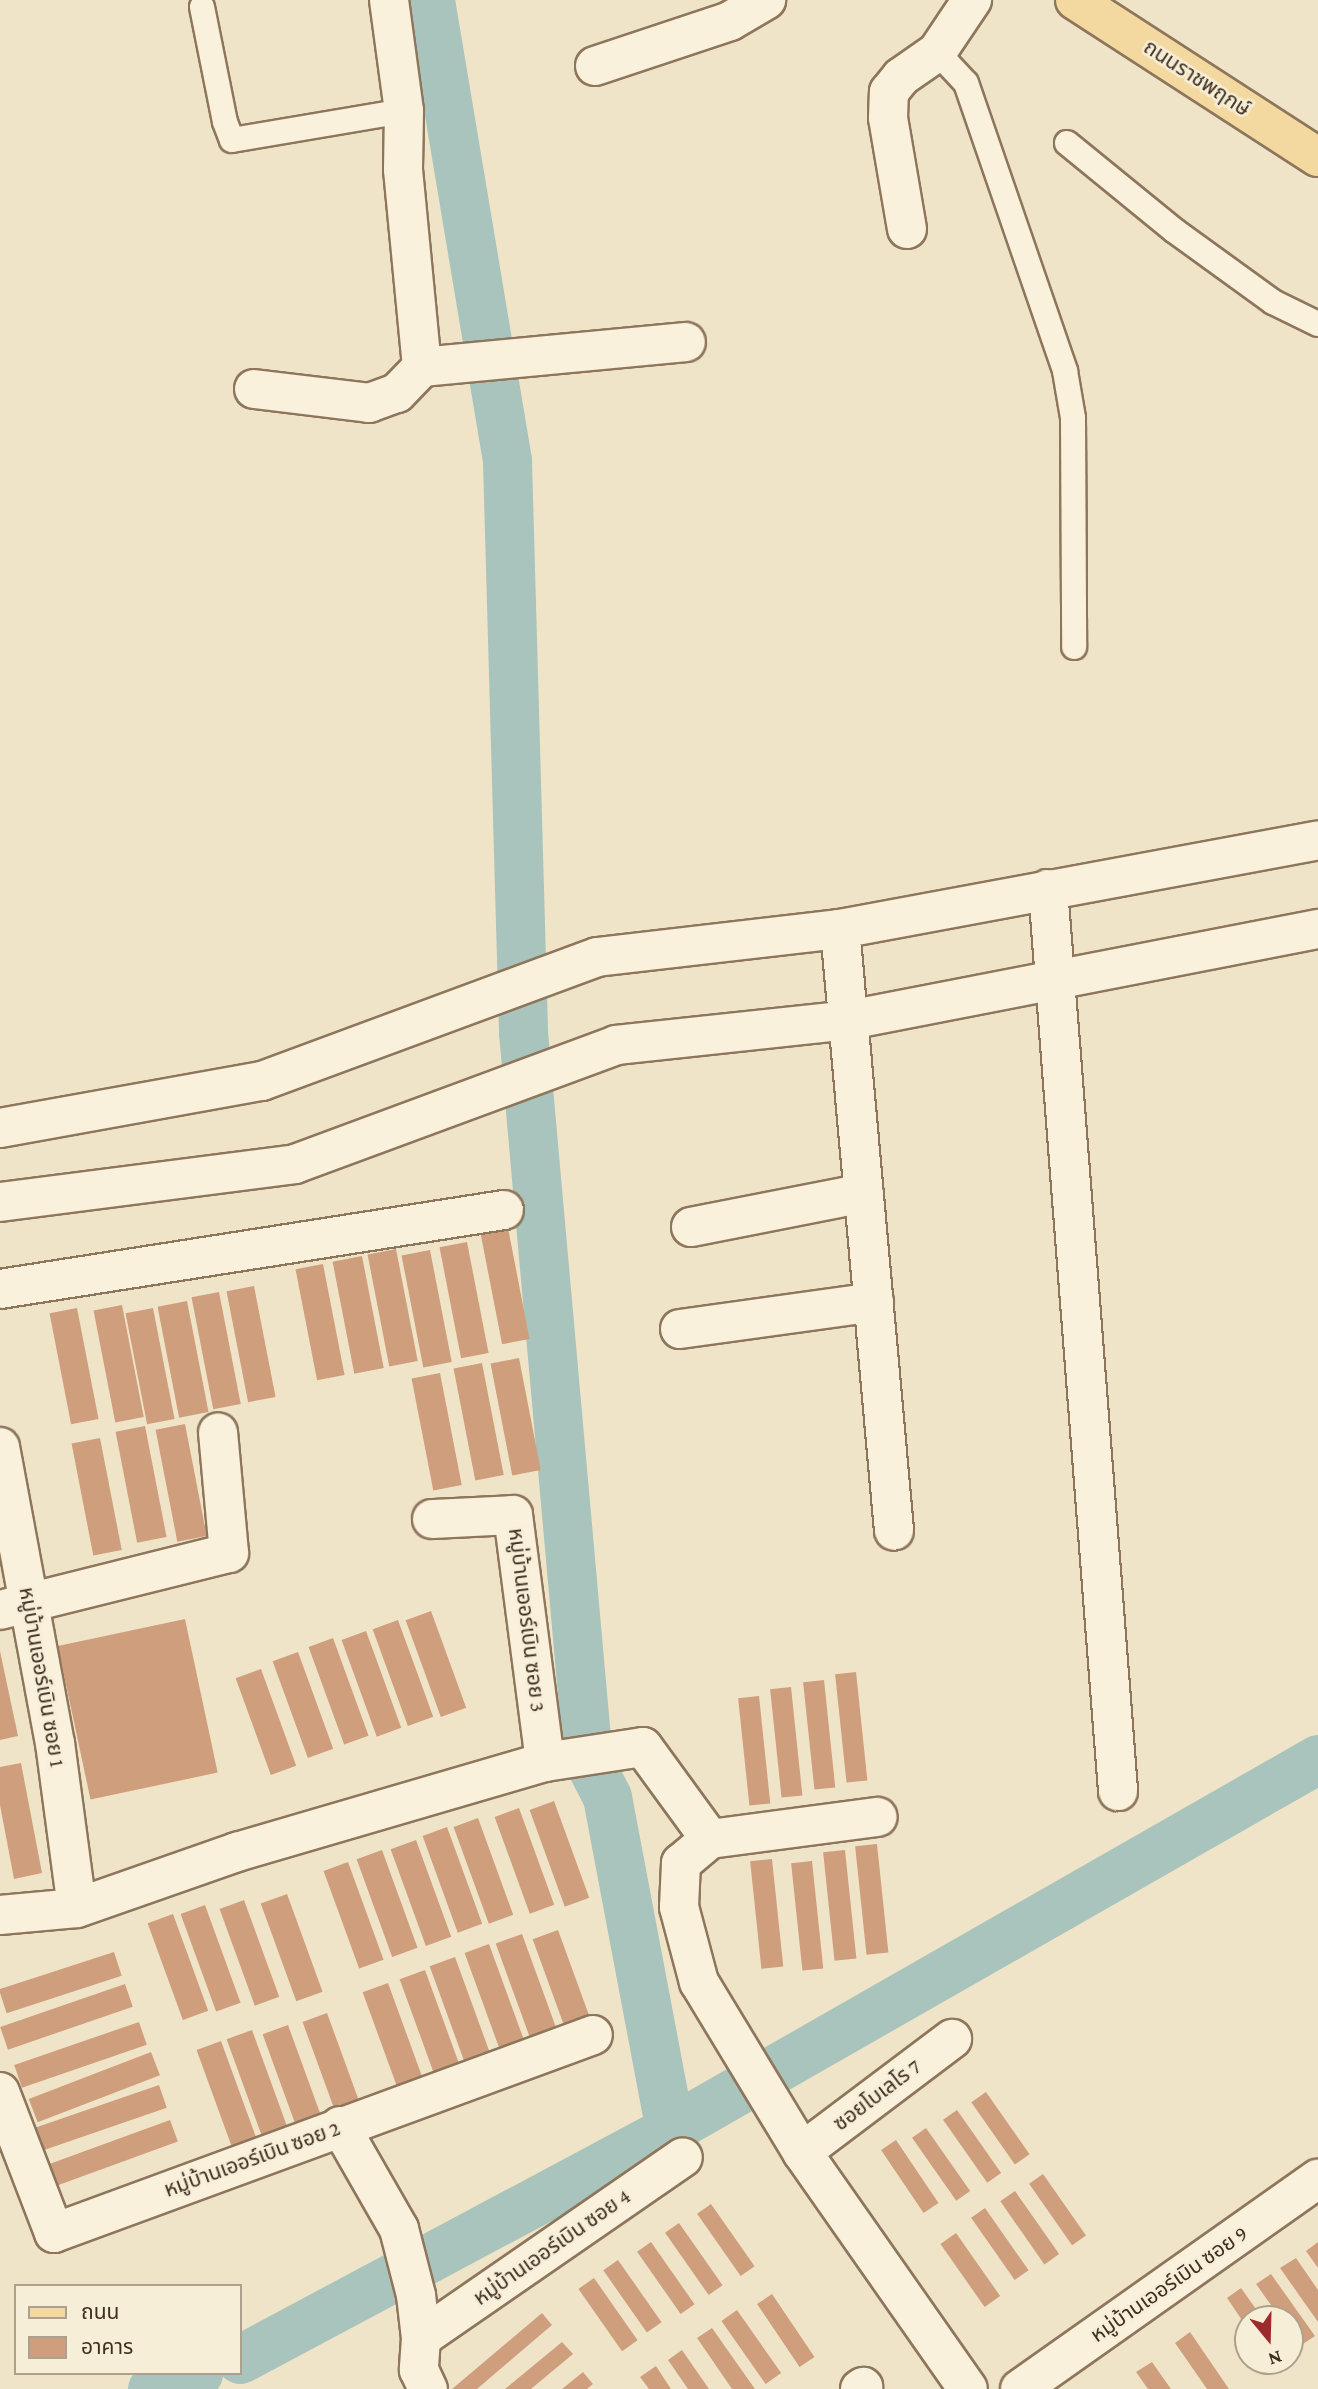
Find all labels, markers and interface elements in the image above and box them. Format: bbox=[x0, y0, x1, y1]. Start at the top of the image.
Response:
street label: ถนนราชพฤกษ์ bbox=[1139, 34, 1255, 122]
street label: หมู่บ้านเออร์เบิน ซอย 3 bbox=[503, 1527, 551, 1713]
street label: หมู่บ้านเออร์เบิน ซอย 1 bbox=[14, 1585, 70, 1769]
street label: ซอยโบเลโร 7 bbox=[828, 2054, 926, 2136]
street label: หมู่บ้านเออร์เบิน ซอย 2 bbox=[161, 2115, 343, 2203]
street label: หมู่บ้านเออร์เบิน ซอย 4 bbox=[469, 2183, 635, 2311]
street label: หมู่บ้านเออร์เบิน ซอย 9 bbox=[1086, 2220, 1252, 2348]
legend bbox=[14, 2284, 242, 2375]
text: ถนน bbox=[81, 2300, 119, 2324]
north arrow bbox=[1234, 2305, 1304, 2375]
text: อาคาร bbox=[81, 2335, 133, 2359]
text: N bbox=[1266, 2346, 1285, 2370]

